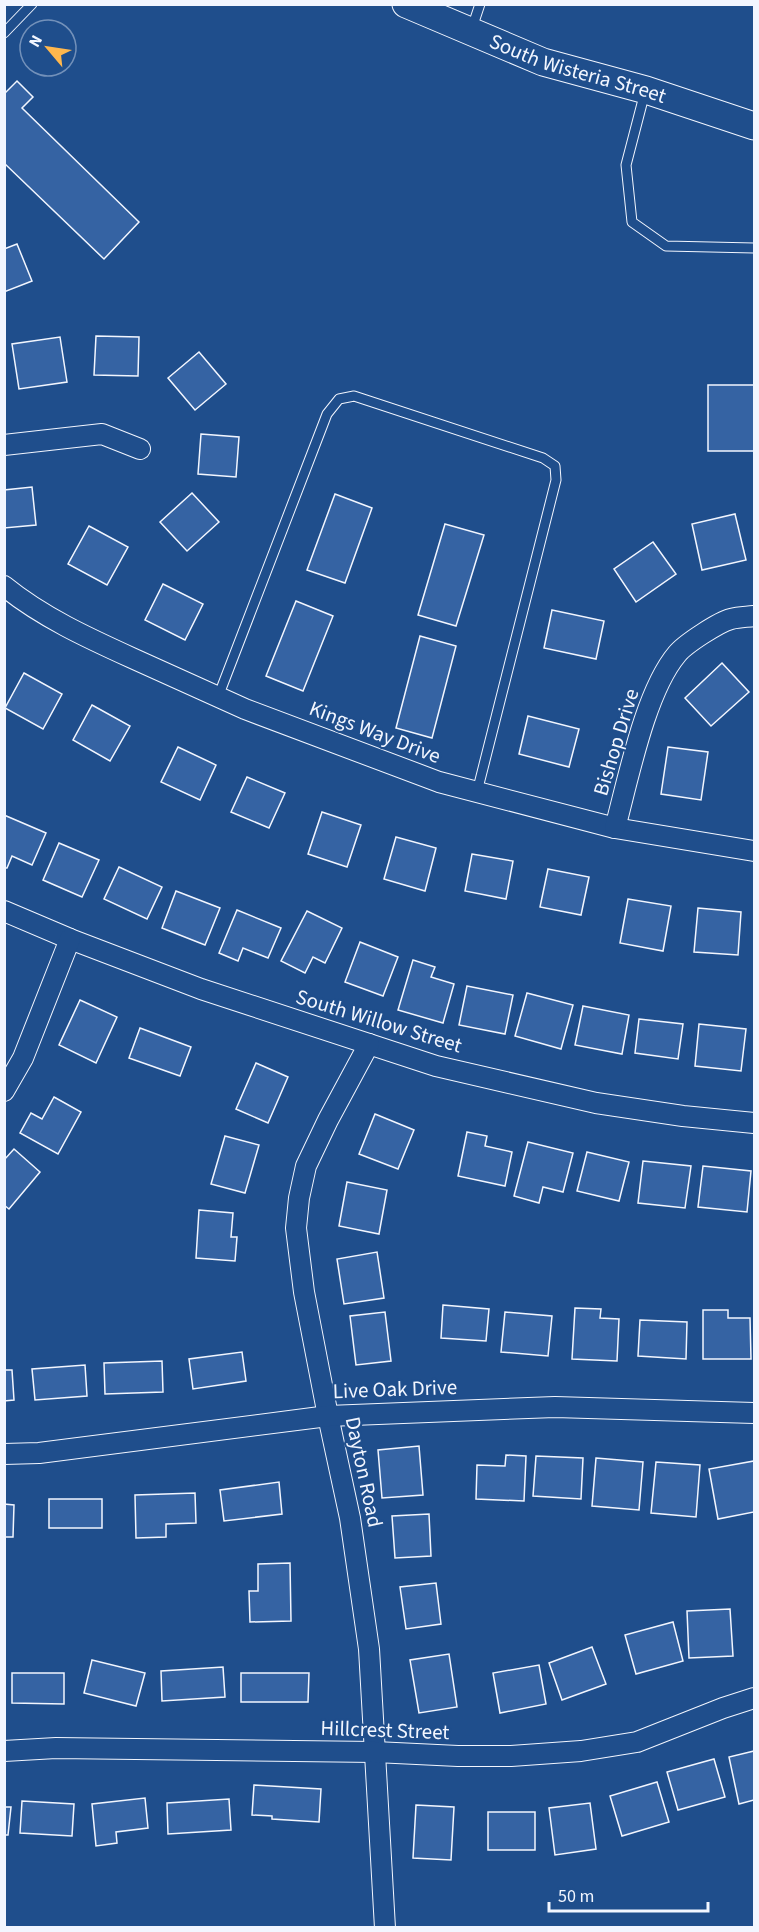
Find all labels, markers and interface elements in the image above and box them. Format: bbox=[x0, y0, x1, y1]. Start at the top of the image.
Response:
north arrow bbox=[18, 18, 78, 78]
street label: South Wisteria Street bbox=[485, 26, 670, 111]
text: N bbox=[24, 31, 48, 51]
street label: Bishop Drive bbox=[586, 685, 646, 799]
street label: Kings Way Drive bbox=[305, 693, 445, 771]
street label: South Willow Street bbox=[292, 981, 466, 1061]
street label: Live Oak Drive bbox=[332, 1372, 458, 1406]
street label: Dayton Road bbox=[338, 1414, 390, 1530]
street label: Hillcrest Street bbox=[320, 1713, 450, 1747]
scale bar bbox=[549, 1875, 708, 1913]
text: 50 m bbox=[558, 1884, 594, 1909]

